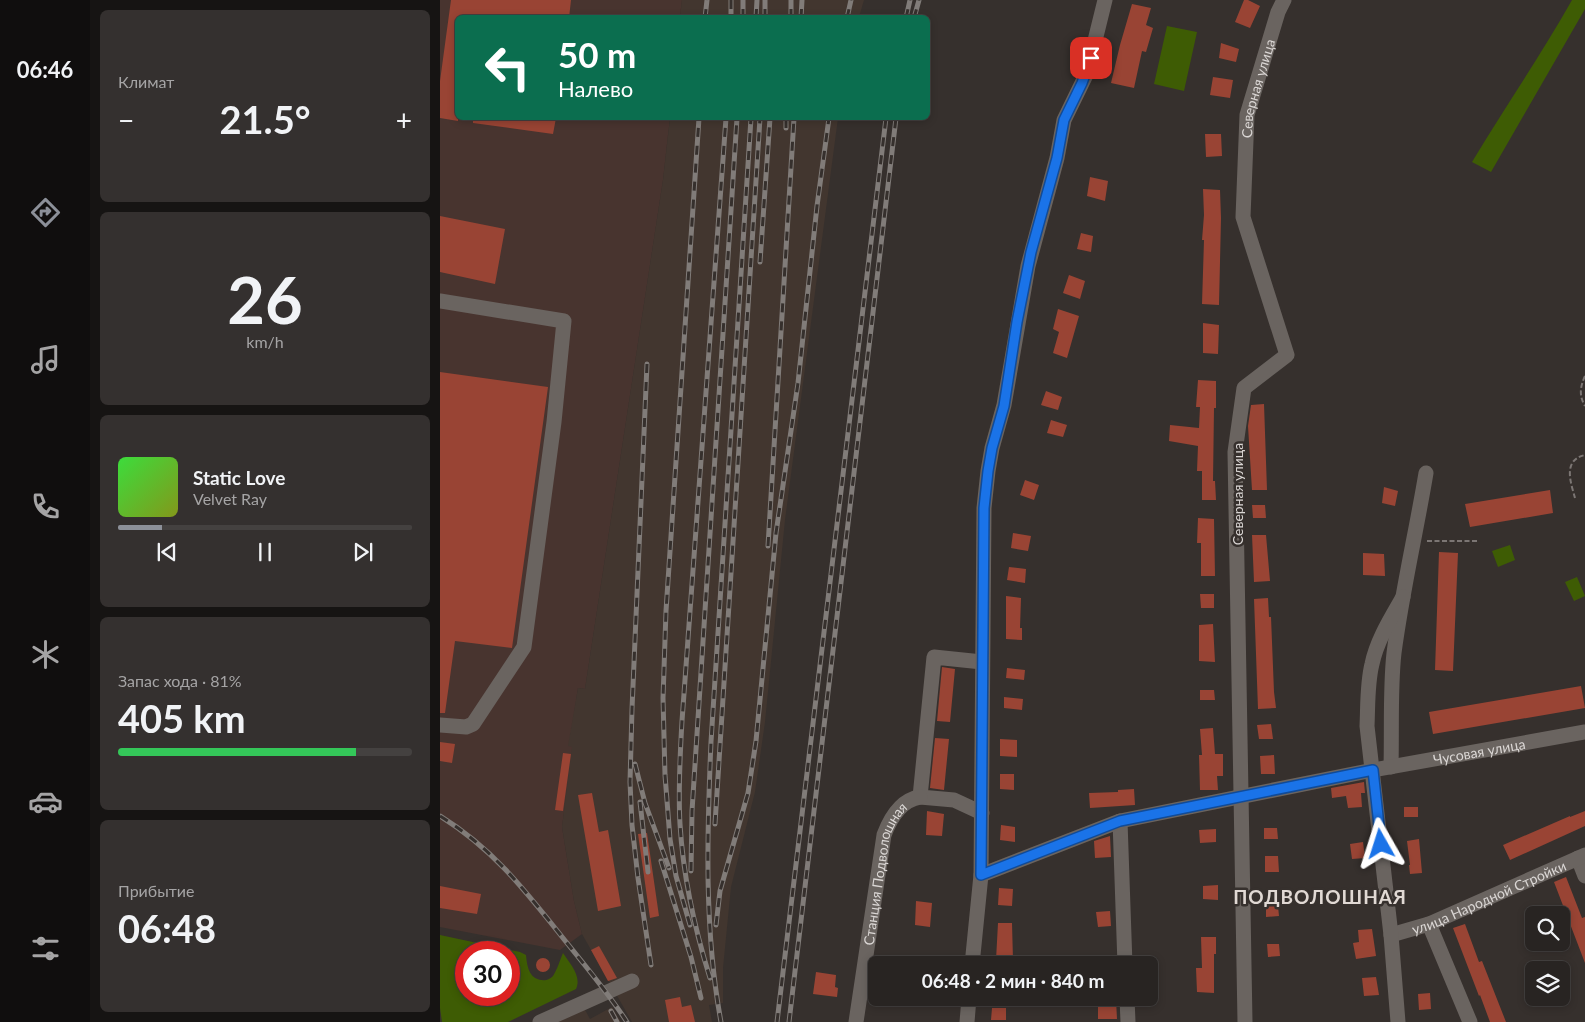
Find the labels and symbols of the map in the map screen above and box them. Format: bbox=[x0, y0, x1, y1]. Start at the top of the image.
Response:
street label: Северная улица bbox=[1238, 36, 1278, 138]
pin bbox=[1070, 37, 1112, 79]
street label: Северная улица bbox=[1229, 443, 1246, 545]
street label: Чусовая улица bbox=[1432, 734, 1527, 768]
street label: Станция Подволошная bbox=[859, 798, 910, 946]
position arrow bbox=[1354, 817, 1406, 869]
street label: улица Народной Стройки bbox=[1410, 856, 1568, 937]
district label: ПОДВОЛОШНАЯ bbox=[1233, 885, 1407, 908]
speed limit sign: 30 bbox=[455, 941, 520, 1006]

